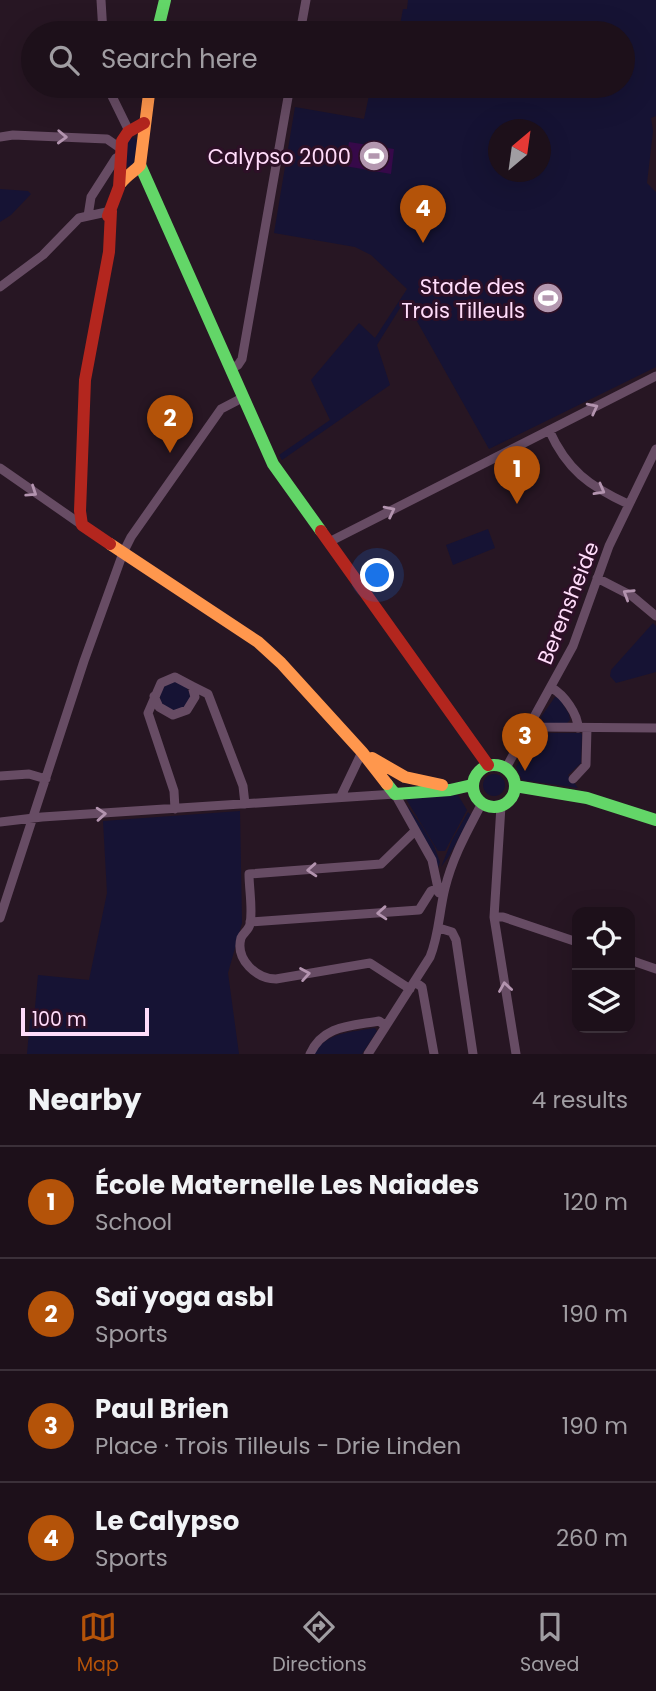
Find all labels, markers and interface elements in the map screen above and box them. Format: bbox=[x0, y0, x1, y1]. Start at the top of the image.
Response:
search box bbox=[21, 21, 635, 98]
icon: search bbox=[45, 41, 83, 79]
text: Search here bbox=[101, 41, 258, 77]
north arrow bbox=[488, 119, 551, 182]
one-way arrow bbox=[56, 130, 67, 145]
sports icon: Calypso 2000 bbox=[357, 139, 391, 173]
place label: Calypso 2000 bbox=[208, 142, 351, 171]
pin: 4 bbox=[400, 185, 446, 243]
place label: Stade des Trois Tilleuls bbox=[401, 272, 525, 325]
sports icon: Stade des Trois Tilleuls bbox=[531, 281, 565, 315]
pin: 2 bbox=[147, 395, 193, 453]
one-way arrow bbox=[586, 403, 598, 417]
pin: 1 bbox=[494, 446, 540, 504]
one-way arrow bbox=[593, 482, 605, 495]
one-way arrow bbox=[24, 484, 37, 496]
one-way arrow bbox=[383, 505, 395, 519]
street label: Berensheide bbox=[530, 537, 606, 669]
your location bbox=[360, 558, 394, 592]
one-way arrow bbox=[623, 590, 636, 603]
pin: 3 bbox=[502, 713, 548, 771]
one-way arrow bbox=[96, 806, 107, 821]
one-way arrow bbox=[306, 862, 317, 877]
one-way arrow bbox=[376, 905, 387, 920]
map controls bbox=[572, 907, 635, 1033]
button: locate bbox=[572, 907, 635, 970]
one-way arrow bbox=[299, 967, 311, 982]
button: layers bbox=[572, 970, 635, 1033]
one-way arrow bbox=[498, 981, 513, 993]
scale bar bbox=[21, 1005, 149, 1037]
text: 100 m bbox=[32, 1006, 87, 1033]
text: Nearby bbox=[28, 1078, 142, 1121]
text: 4 results bbox=[532, 1084, 628, 1116]
text: École Maternelle Les Naiades bbox=[95, 1167, 479, 1203]
text: 1 bbox=[47, 1186, 55, 1218]
text: 120 m bbox=[563, 1186, 628, 1218]
text: School bbox=[95, 1206, 172, 1238]
text: Saï yoga asbl bbox=[95, 1279, 274, 1315]
text: 2 bbox=[44, 1298, 58, 1330]
text: 190 m bbox=[562, 1298, 628, 1330]
text: Sports bbox=[95, 1318, 168, 1350]
text: Paul Brien bbox=[95, 1391, 229, 1427]
text: 3 bbox=[44, 1410, 58, 1442]
text: 190 m bbox=[562, 1410, 628, 1442]
text: Place · Trois Tilleuls - Drie Linden bbox=[95, 1430, 461, 1462]
text: Le Calypso bbox=[95, 1503, 239, 1539]
text: 4 bbox=[43, 1522, 59, 1554]
text: 260 m bbox=[556, 1522, 628, 1554]
text: Sports bbox=[95, 1542, 168, 1574]
tab: Map bbox=[77, 1608, 119, 1679]
tab: Directions bbox=[272, 1608, 367, 1679]
tab: Saved bbox=[520, 1608, 579, 1679]

